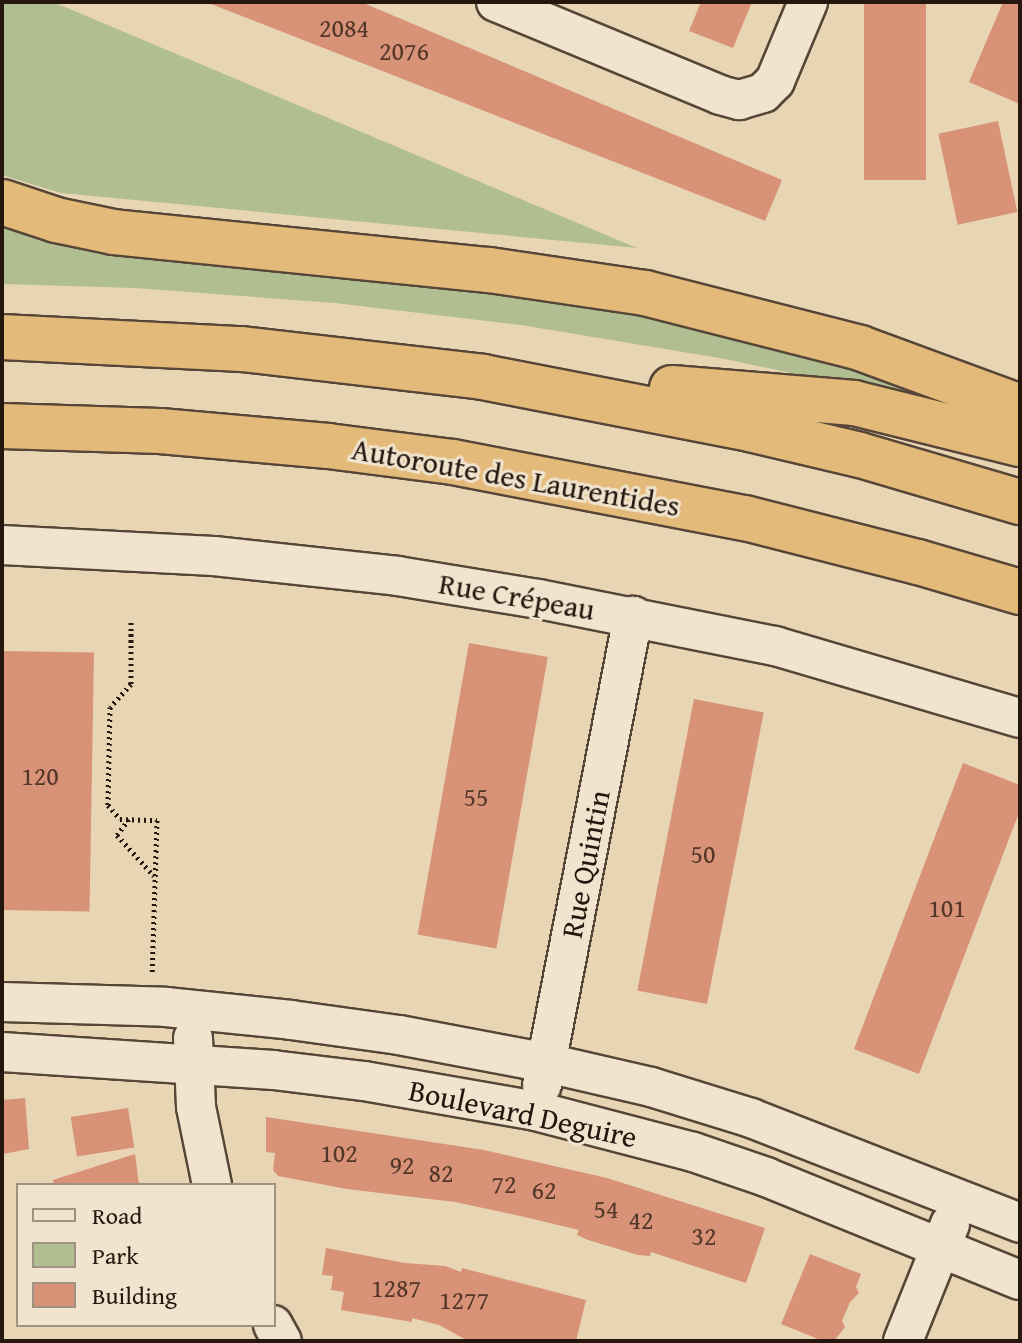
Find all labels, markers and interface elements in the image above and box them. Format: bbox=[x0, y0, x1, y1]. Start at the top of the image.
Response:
house number: 2084 bbox=[319, 12, 369, 44]
house number: 2076 bbox=[379, 35, 429, 67]
street label: Autoroute des Laurentides bbox=[349, 430, 683, 524]
street label: Rue Crépeau bbox=[436, 565, 598, 627]
house number: 120 bbox=[21, 760, 59, 792]
house number: 55 bbox=[463, 781, 489, 813]
street label: Rue Quintin bbox=[553, 787, 617, 941]
house number: 50 bbox=[690, 838, 716, 870]
house number: 101 bbox=[928, 892, 966, 924]
street label: Boulevard Deguire bbox=[406, 1071, 640, 1155]
house number: 102 bbox=[320, 1137, 358, 1169]
house number: 92 bbox=[389, 1149, 415, 1181]
house number: 82 bbox=[428, 1157, 454, 1189]
house number: 72 bbox=[491, 1168, 517, 1200]
house number: 62 bbox=[531, 1174, 557, 1206]
legend bbox=[16, 1183, 276, 1327]
house number: 54 bbox=[593, 1193, 619, 1225]
text: Road bbox=[92, 1198, 142, 1233]
house number: 42 bbox=[628, 1204, 654, 1236]
house number: 32 bbox=[691, 1220, 717, 1252]
text: Park bbox=[92, 1238, 138, 1273]
house number: 1287 bbox=[371, 1272, 421, 1304]
text: Building bbox=[92, 1278, 177, 1313]
house number: 1277 bbox=[439, 1284, 489, 1316]

